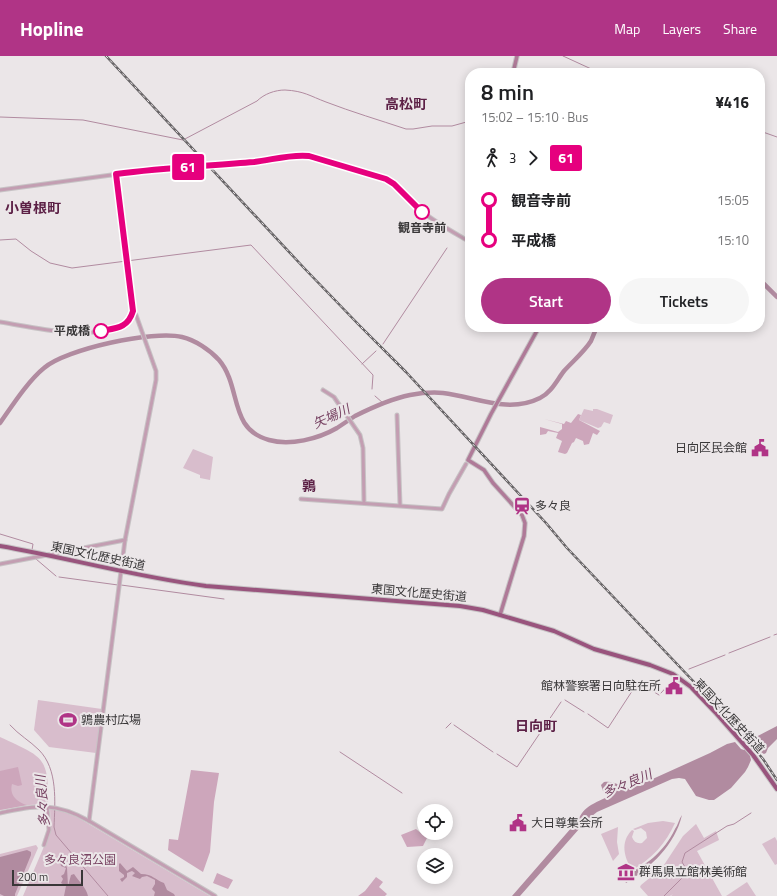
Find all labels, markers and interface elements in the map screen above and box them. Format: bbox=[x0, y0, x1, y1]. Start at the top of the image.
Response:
text: Hopline bbox=[20, 14, 83, 43]
text: Map bbox=[614, 18, 640, 39]
text: Layers bbox=[662, 18, 701, 39]
text: Share bbox=[723, 18, 757, 39]
text: 8 min bbox=[481, 75, 534, 109]
text: ¥416 bbox=[715, 91, 749, 114]
district label: 高松町 bbox=[385, 93, 427, 114]
text: 15:02 – 15:10 · Bus bbox=[481, 107, 588, 127]
icon: walk bbox=[481, 147, 503, 169]
icon: forward bbox=[522, 147, 544, 169]
text: 61 bbox=[558, 147, 574, 168]
text: 3 bbox=[509, 148, 516, 168]
line badge: 61 bbox=[170, 154, 206, 180]
text: 61 bbox=[180, 156, 196, 177]
text: 観音寺前 bbox=[511, 189, 571, 212]
text: 15:05 bbox=[717, 190, 749, 210]
district label: 小曽根町 bbox=[5, 197, 61, 218]
marker: 観音寺前 bbox=[414, 204, 430, 220]
place label: 観音寺前 bbox=[398, 218, 446, 237]
text: 平成橋 bbox=[511, 229, 556, 252]
text: 15:10 bbox=[717, 230, 749, 250]
button: Start bbox=[481, 278, 611, 324]
button: Tickets bbox=[619, 278, 749, 324]
place label: 平成橋 bbox=[54, 321, 91, 340]
marker: 平成橋 bbox=[93, 323, 109, 339]
water label: 矢場川 bbox=[309, 398, 355, 433]
place label: 日向区民会館 bbox=[675, 438, 747, 457]
public building icon: 日向区民会館 bbox=[750, 438, 770, 458]
district label: 鶉 bbox=[302, 475, 316, 496]
station icon: 多々良 bbox=[512, 496, 532, 516]
place label: 多々良 bbox=[535, 496, 571, 515]
street label: 東国文化歴史街道 bbox=[49, 536, 147, 575]
street label: 東国文化歴史街道 bbox=[370, 579, 468, 606]
street label: 東国文化歴史街道 bbox=[690, 674, 769, 757]
place label: 館林警察署日向駐在所 bbox=[541, 676, 661, 695]
public building icon: 館林警察署日向駐在所 bbox=[664, 676, 684, 696]
sports icon: 鶉農村広場 bbox=[58, 710, 78, 730]
place label: 鶉農村広場 bbox=[81, 710, 141, 729]
district label: 日向町 bbox=[515, 715, 557, 736]
water label: 多々良川 bbox=[599, 763, 657, 802]
water label: 多々良川 bbox=[30, 772, 54, 828]
map controls bbox=[417, 804, 453, 884]
button: locate bbox=[417, 804, 453, 840]
public building icon: 大日尊集会所 bbox=[508, 813, 528, 833]
place label: 大日尊集会所 bbox=[531, 813, 603, 832]
button: layers bbox=[417, 848, 453, 884]
park label: 多々良沼公園 bbox=[44, 850, 116, 869]
museum icon: 群馬県立館林美術館 bbox=[616, 862, 636, 882]
place label: 群馬県立館林美術館 bbox=[639, 862, 747, 881]
scale bar bbox=[12, 868, 83, 887]
text: 200 m bbox=[18, 869, 48, 885]

